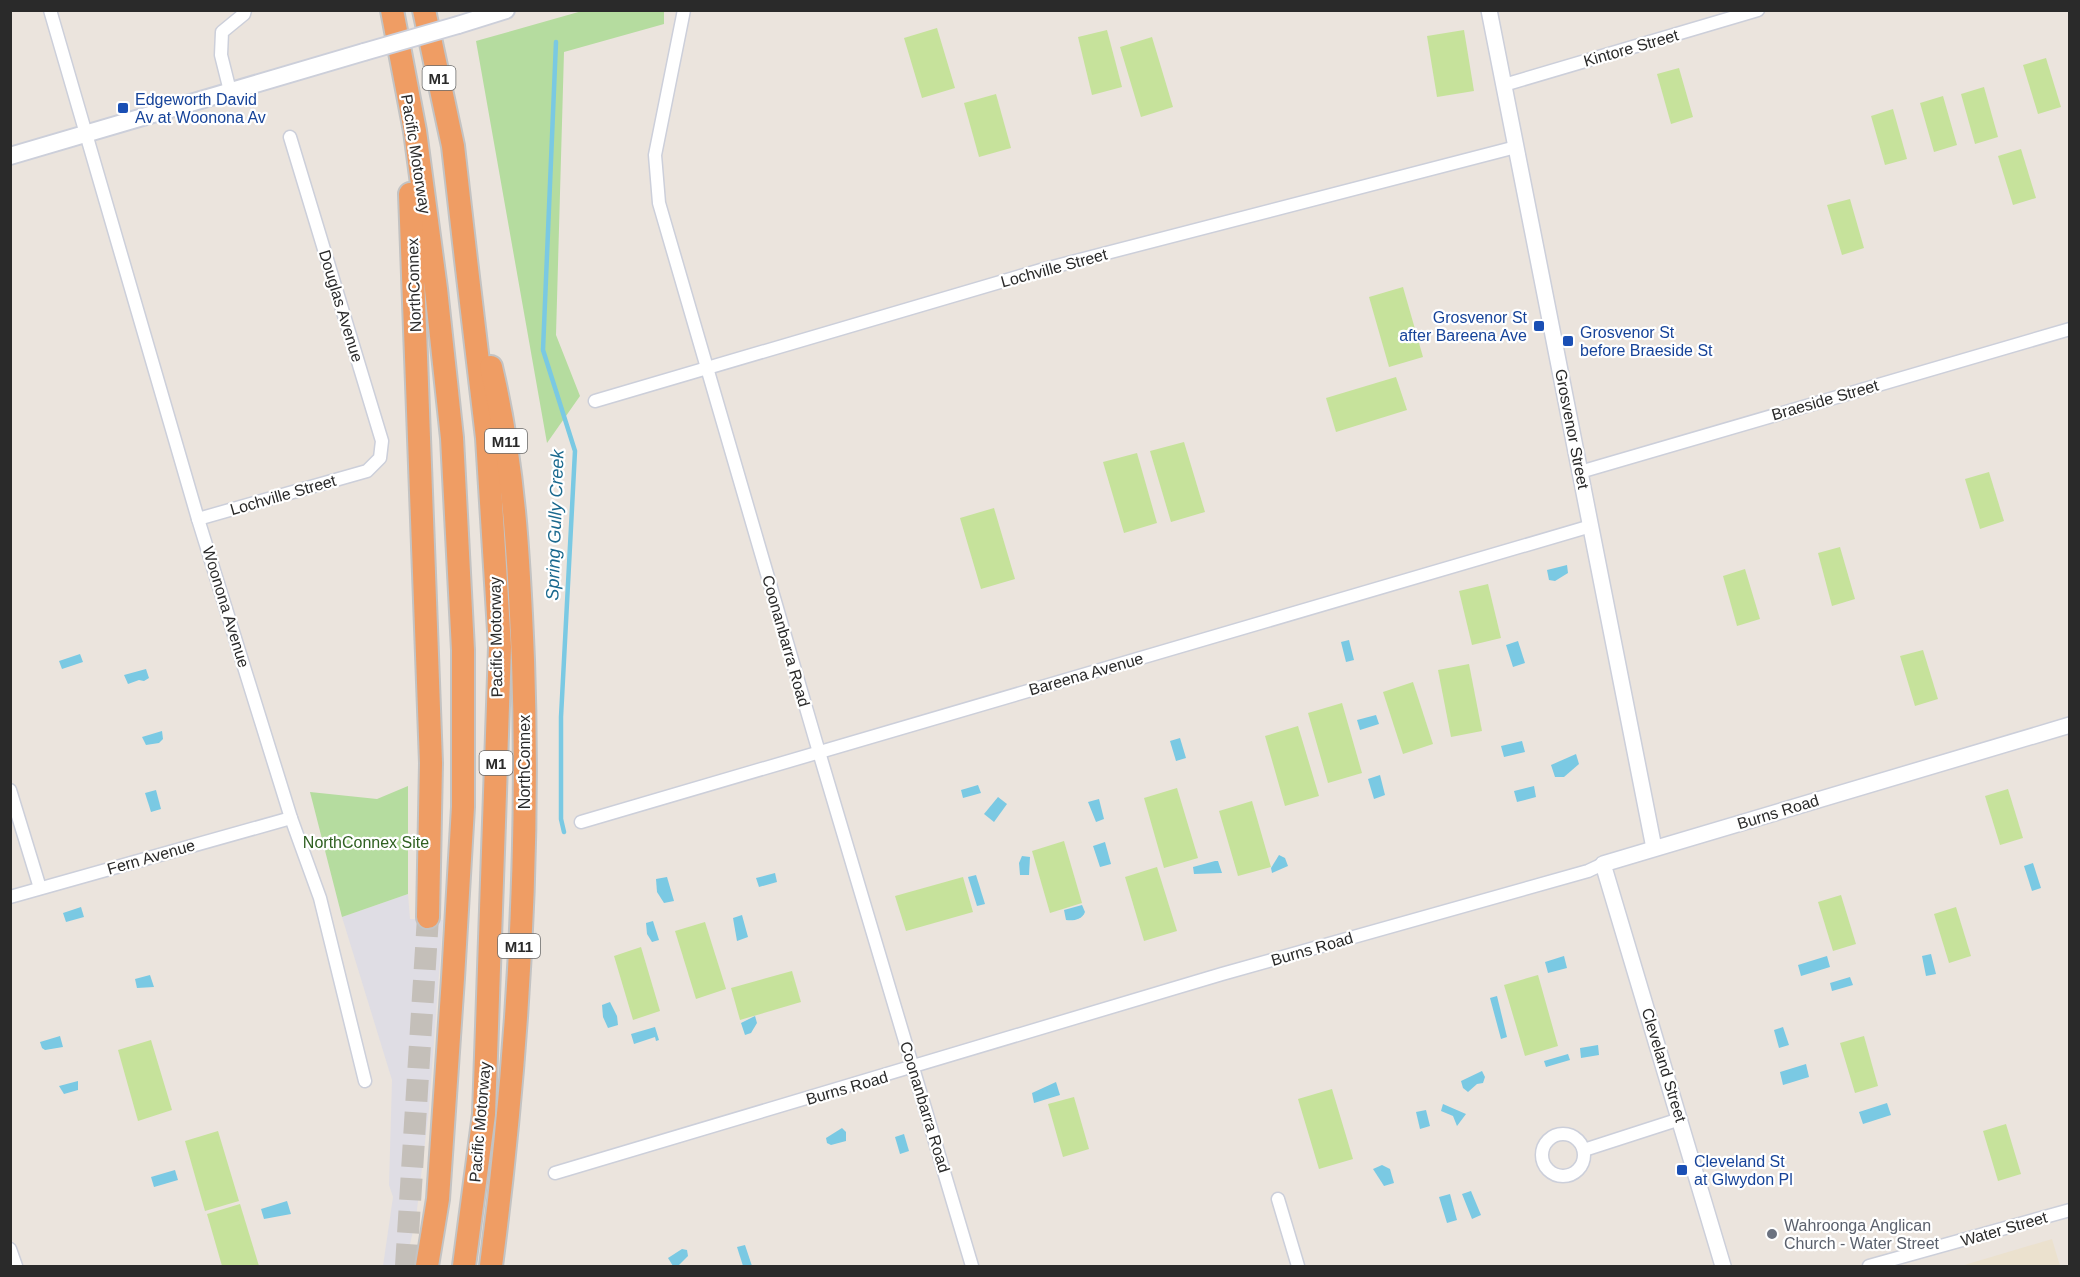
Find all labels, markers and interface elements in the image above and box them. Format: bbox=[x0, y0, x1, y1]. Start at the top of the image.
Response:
street label: Kintore Street bbox=[1582, 26, 1681, 70]
road number: M1 bbox=[422, 66, 456, 90]
place label: Edgeworth David Av at Woonona Av bbox=[135, 91, 266, 126]
street label: Pacific Motorway bbox=[398, 93, 434, 215]
marker: Edgeworth David Av at Woonona Av bbox=[116, 101, 130, 115]
street label: NorthConnex bbox=[404, 238, 424, 332]
street label: Lochville Street bbox=[999, 245, 1110, 290]
street label: Douglas Avenue bbox=[316, 248, 366, 364]
place label: Grosvenor St after Bareena Ave bbox=[1399, 309, 1528, 344]
marker: Grosvenor St after Bareena Ave bbox=[1532, 319, 1546, 333]
place label: Grosvenor St before Braeside St bbox=[1580, 324, 1713, 359]
marker: Grosvenor St before Braeside St bbox=[1561, 334, 1575, 348]
street label: Grosvenor Street bbox=[1552, 368, 1592, 491]
street label: Braeside Street bbox=[1770, 376, 1881, 423]
road number: M11 bbox=[485, 429, 527, 453]
water label: Spring Gully Creek bbox=[542, 448, 568, 601]
street label: Lochville Street bbox=[228, 472, 338, 518]
street label: Woonona Avenue bbox=[199, 544, 253, 670]
street label: Coonanbarra Road bbox=[759, 573, 813, 709]
street label: Pacific Motorway bbox=[486, 576, 506, 698]
street label: Bareena Avenue bbox=[1027, 650, 1145, 698]
street label: NorthConnex bbox=[516, 715, 533, 809]
road number: M1 bbox=[480, 751, 512, 775]
street label: Burns Road bbox=[1735, 792, 1821, 832]
park label: NorthConnex Site bbox=[303, 834, 429, 851]
street label: Fern Avenue bbox=[105, 836, 197, 878]
street label: Burns Road bbox=[1269, 929, 1355, 969]
road number: M11 bbox=[498, 934, 540, 958]
street label: Cleveland Street bbox=[1639, 1006, 1690, 1125]
street label: Coonanbarra Road bbox=[897, 1039, 953, 1175]
street label: Pacific Motorway bbox=[466, 1061, 494, 1183]
street label: Burns Road bbox=[804, 1068, 890, 1108]
place label: Cleveland St at Glwydon Pl bbox=[1694, 1153, 1793, 1188]
marker: Cleveland St at Glwydon Pl bbox=[1675, 1163, 1689, 1177]
street label: Water Street bbox=[1959, 1208, 2050, 1249]
place label: Wahroonga Anglican Church - Water Street bbox=[1784, 1217, 1940, 1252]
marker: Wahroonga Anglican Church - Water Street bbox=[1765, 1227, 1779, 1241]

